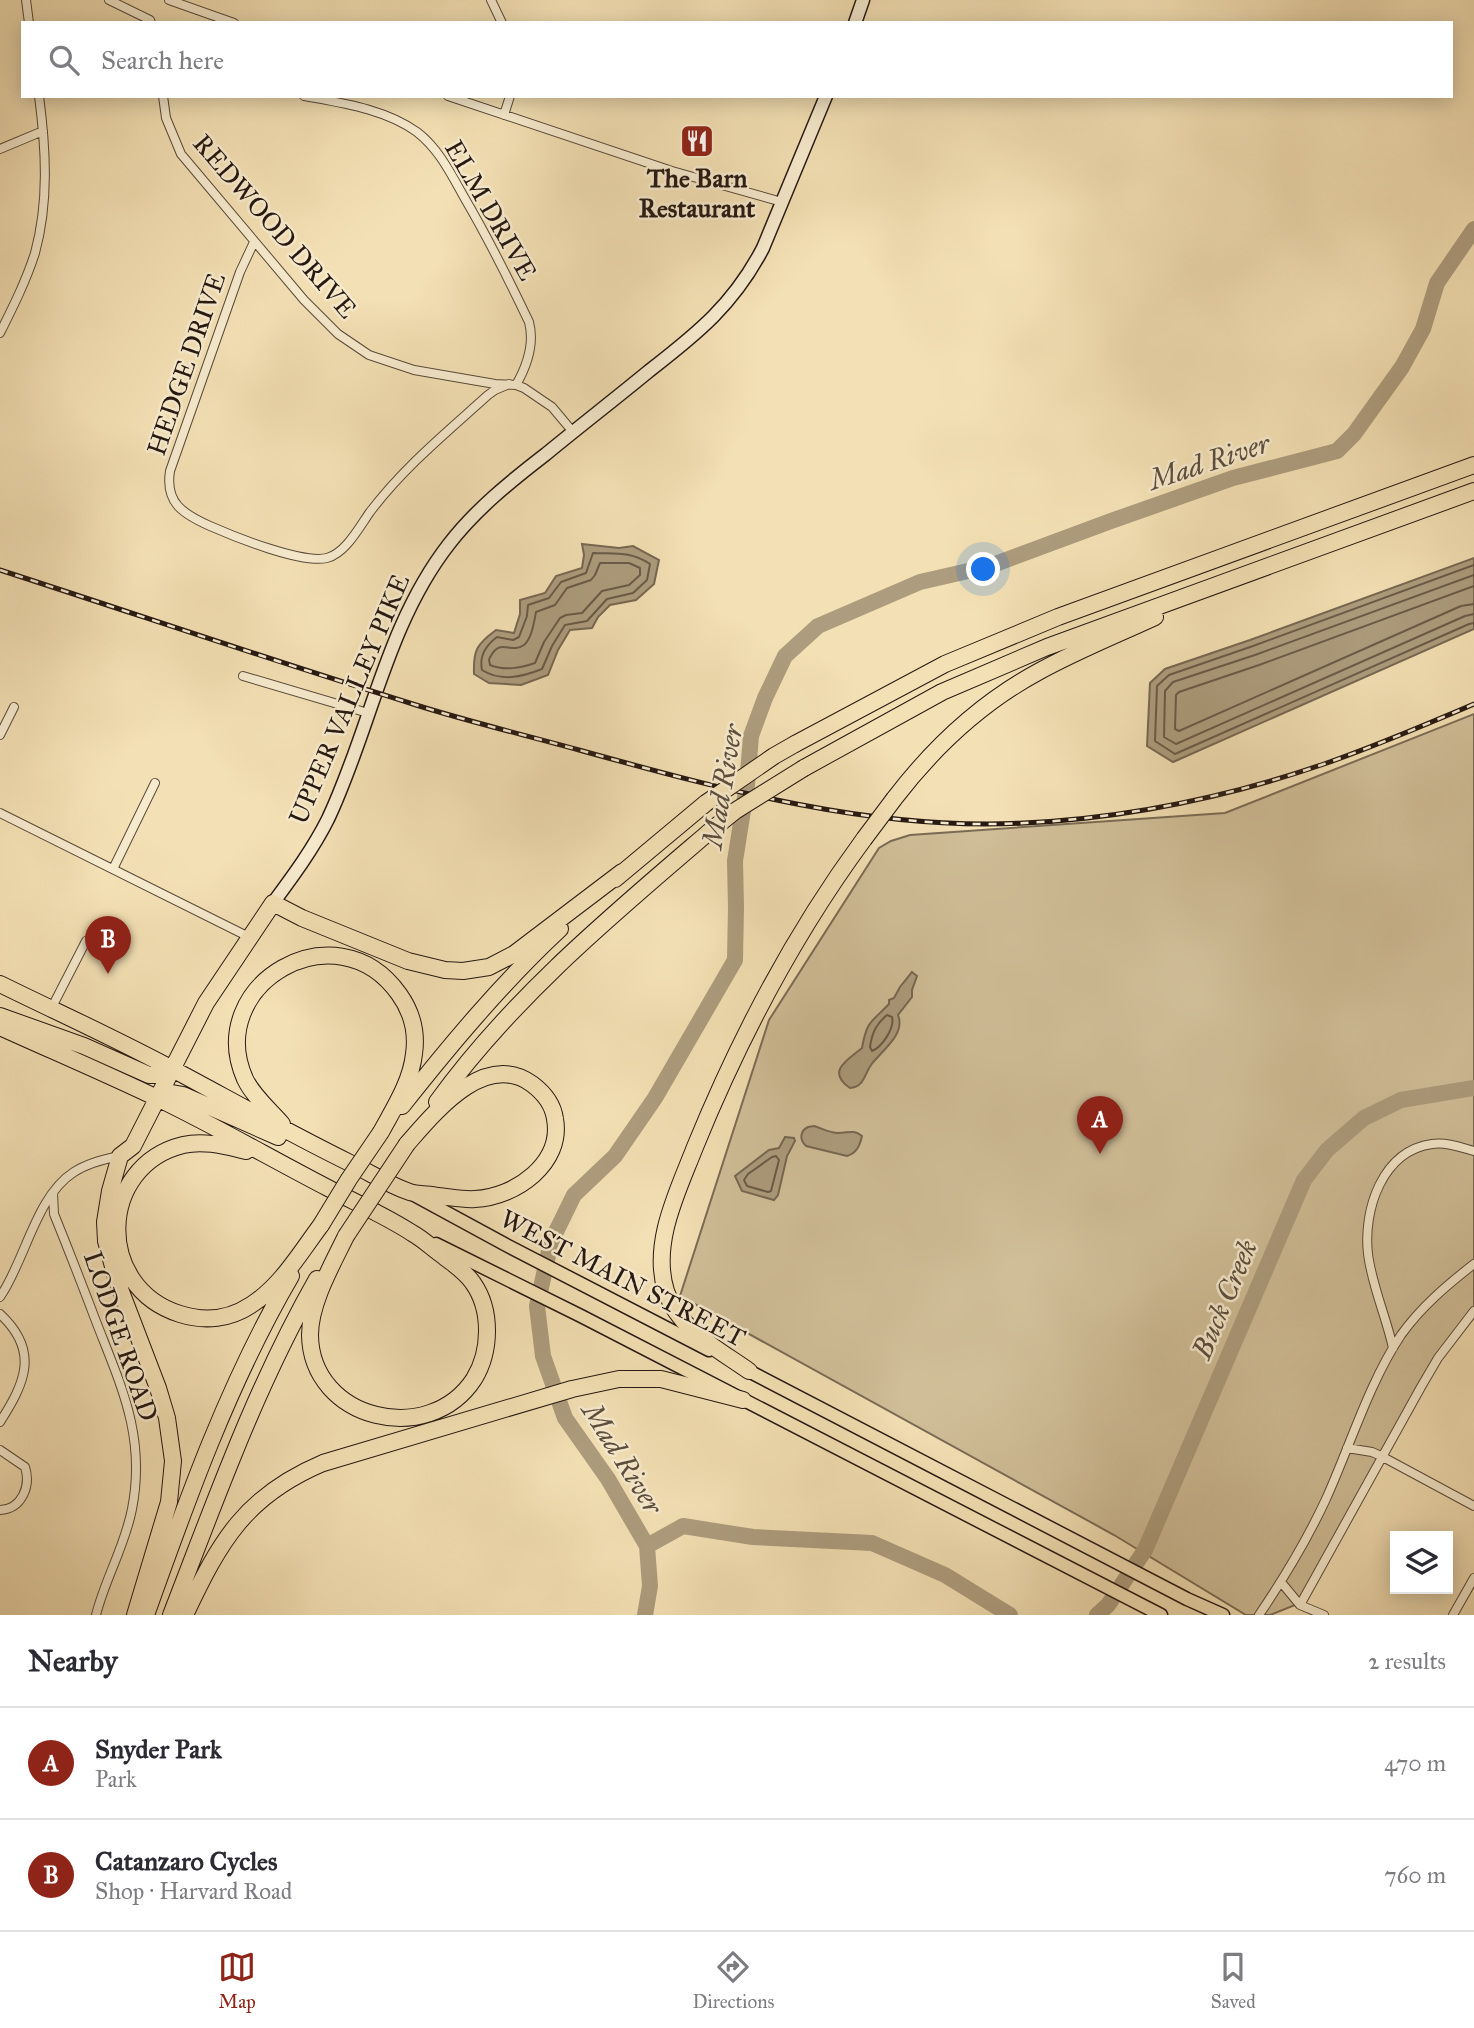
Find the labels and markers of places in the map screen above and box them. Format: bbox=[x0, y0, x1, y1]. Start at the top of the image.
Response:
restaurant icon: The Barn Restaurant bbox=[678, 122, 716, 160]
place label: The Barn Restaurant bbox=[639, 162, 756, 224]
pin: B bbox=[85, 916, 131, 974]
pin: A bbox=[1077, 1096, 1123, 1154]

